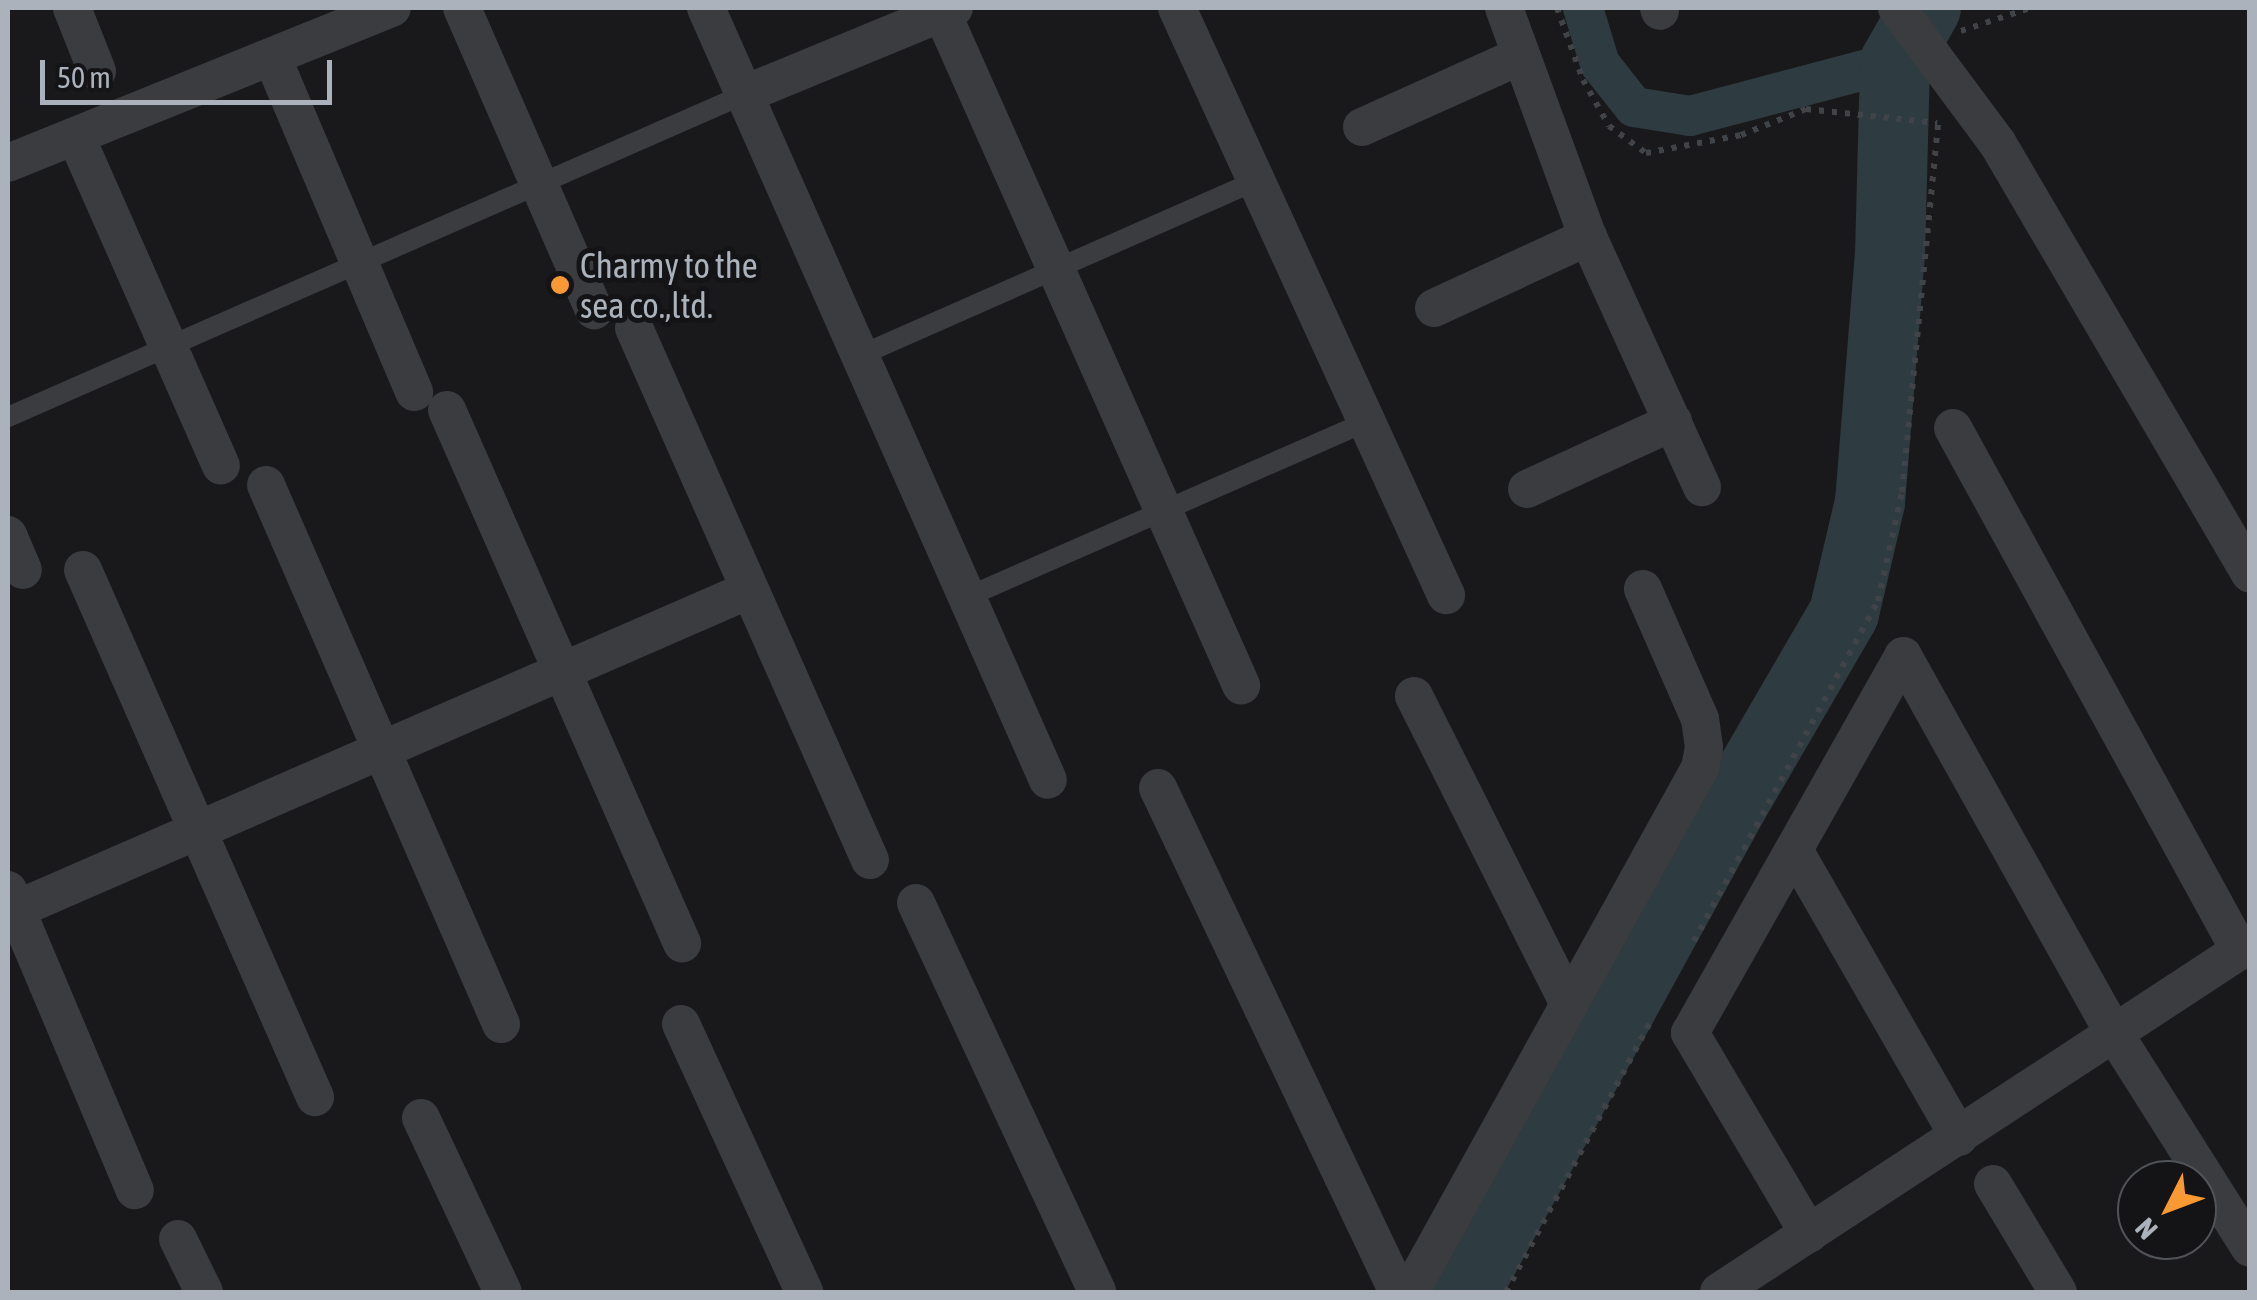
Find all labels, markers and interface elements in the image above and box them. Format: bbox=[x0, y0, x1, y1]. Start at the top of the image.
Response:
scale bar bbox=[45, 40, 338, 102]
text: 50 m bbox=[57, 60, 111, 94]
place label: Charmy to the sea co.,ltd. bbox=[580, 244, 758, 326]
marker: Charmy to the sea co.,ltd. bbox=[549, 274, 571, 296]
north arrow bbox=[2117, 1160, 2217, 1260]
text: N bbox=[2129, 1212, 2164, 1246]

